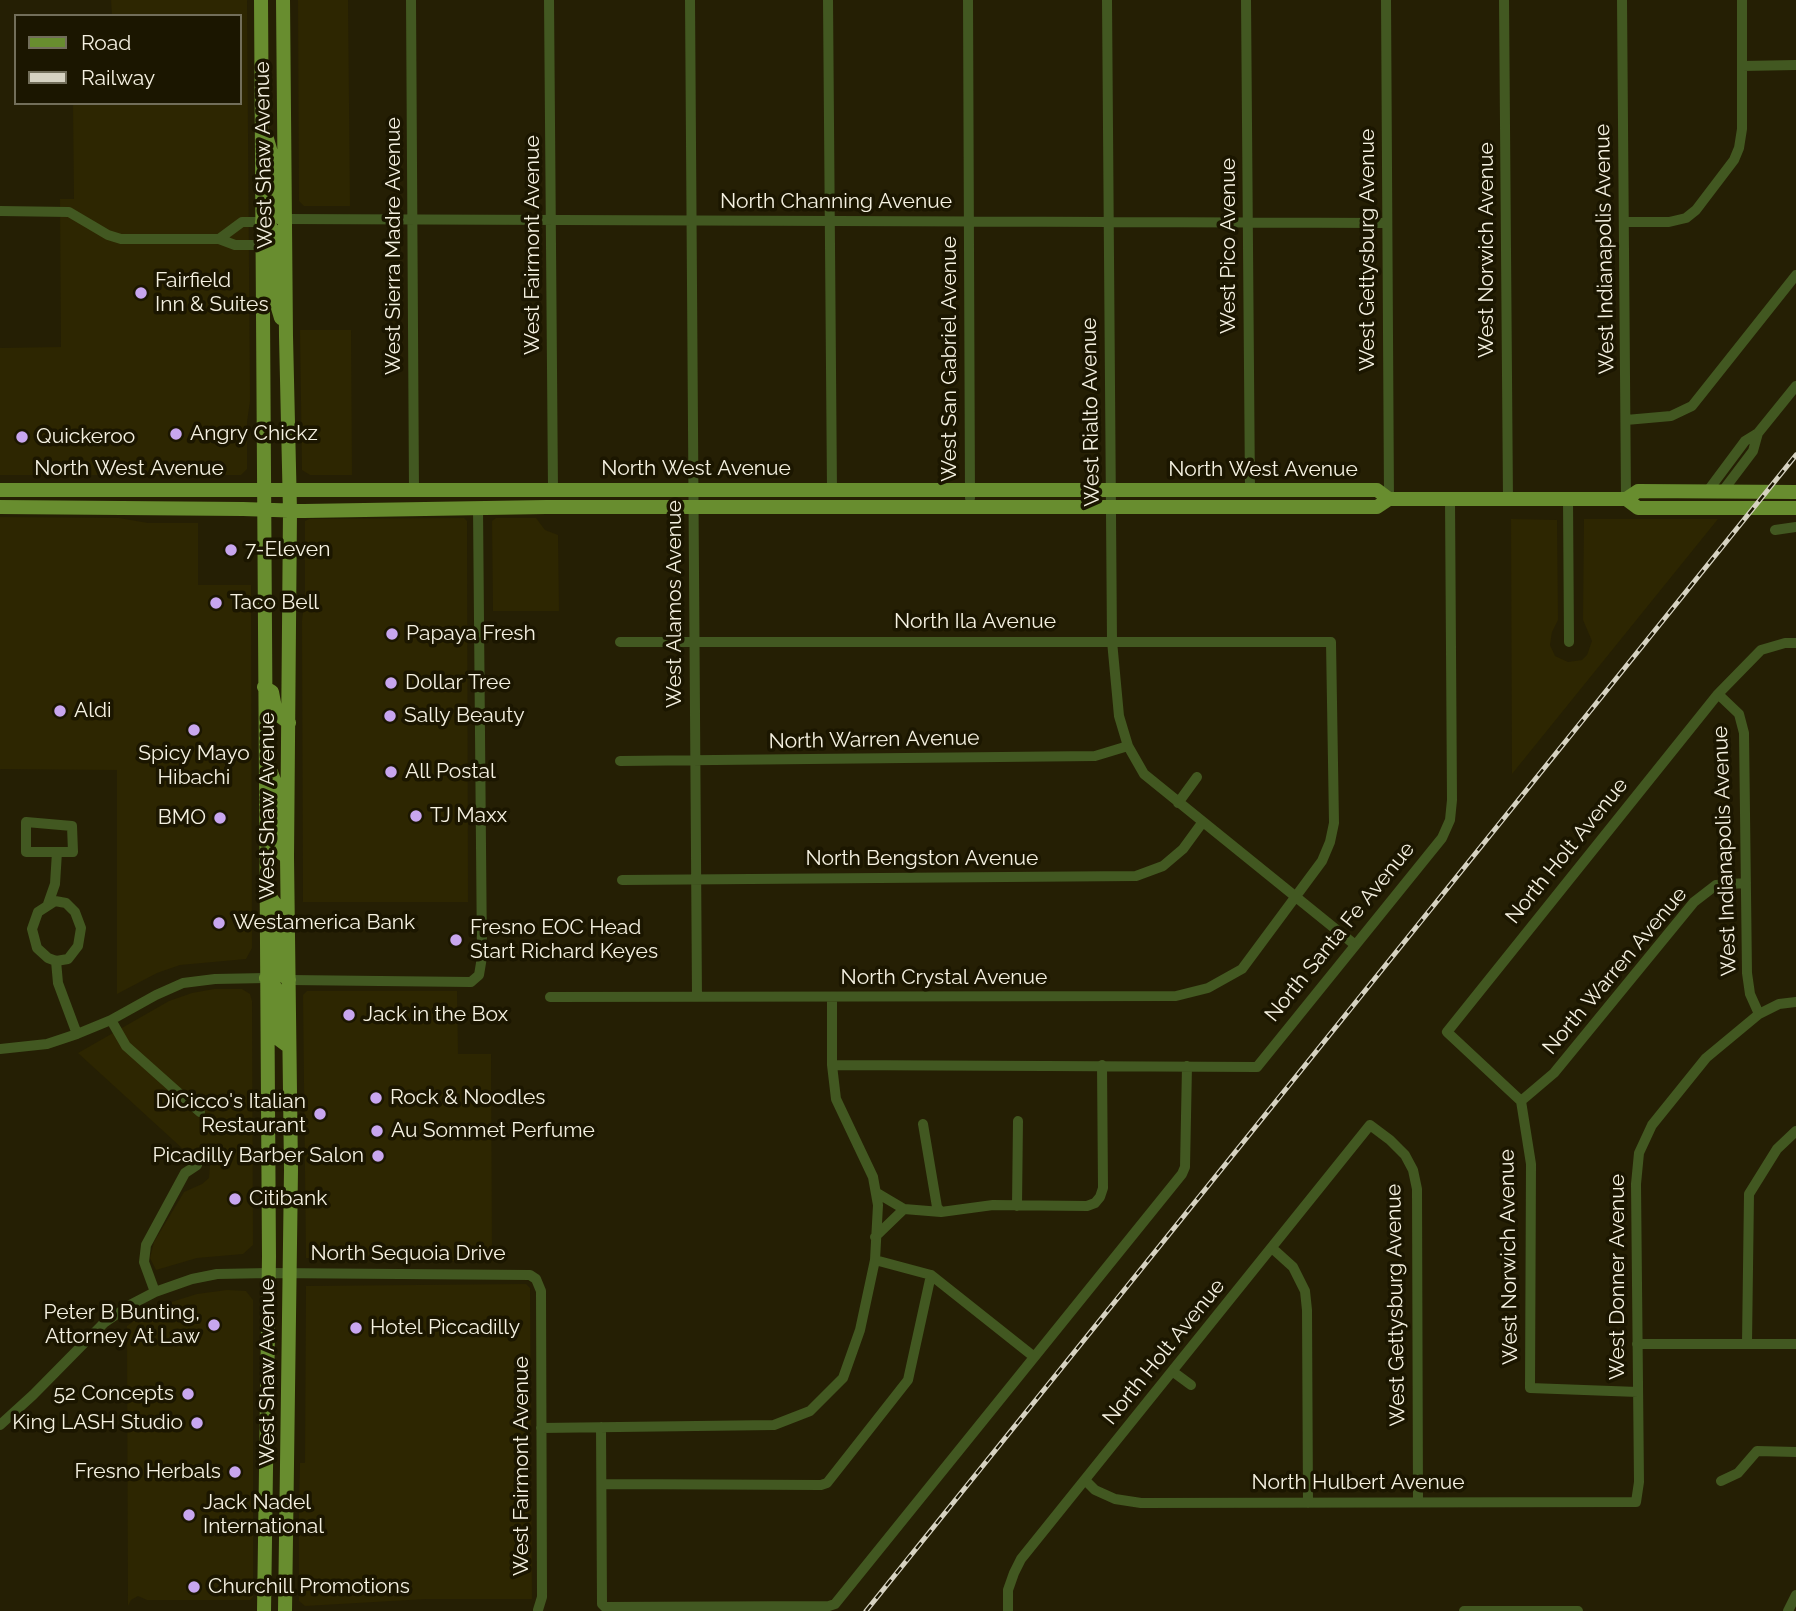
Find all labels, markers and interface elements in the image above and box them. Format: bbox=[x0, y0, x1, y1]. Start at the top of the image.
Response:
legend bbox=[14, 14, 242, 105]
text: Road bbox=[81, 30, 131, 55]
street label: West Shaw Avenue bbox=[250, 61, 278, 249]
text: Railway bbox=[81, 65, 155, 90]
street label: West Sierra Madre Avenue bbox=[381, 117, 407, 375]
street label: West Indianapolis Avenue bbox=[1590, 124, 1620, 374]
street label: West Gettysburg Avenue bbox=[1355, 129, 1381, 371]
street label: West Fairmont Avenue bbox=[520, 135, 546, 355]
street label: West Norwich Avenue bbox=[1474, 142, 1500, 358]
street label: West Pico Avenue bbox=[1216, 158, 1242, 334]
street label: North Channing Avenue bbox=[720, 189, 952, 215]
street label: West San Gabriel Avenue bbox=[937, 236, 963, 482]
place label: Fairfield Inn & Suites bbox=[155, 268, 269, 318]
marker: Fairfield Inn & Suites bbox=[133, 285, 149, 301]
street label: West Rialto Avenue bbox=[1077, 317, 1105, 507]
place label: Angry Chickz bbox=[190, 421, 318, 447]
place label: Quickeroo bbox=[36, 424, 135, 450]
marker: Angry Chickz bbox=[168, 426, 184, 442]
marker: Quickeroo bbox=[14, 429, 30, 445]
street label: North West Avenue bbox=[34, 456, 224, 482]
street label: North West Avenue bbox=[601, 456, 791, 482]
street label: North West Avenue bbox=[1168, 457, 1358, 483]
street label: West Alamos Avenue bbox=[662, 500, 688, 708]
place label: 7-Eleven bbox=[245, 537, 330, 563]
marker: 7-Eleven bbox=[223, 542, 239, 558]
place label: Taco Bell bbox=[230, 590, 319, 616]
marker: Taco Bell bbox=[208, 595, 224, 611]
street label: North Ila Avenue bbox=[894, 609, 1056, 635]
place label: Papaya Fresh bbox=[406, 621, 536, 647]
marker: Papaya Fresh bbox=[384, 626, 400, 642]
place label: Dollar Tree bbox=[405, 670, 511, 696]
marker: Dollar Tree bbox=[383, 675, 399, 691]
place label: Aldi bbox=[74, 698, 112, 724]
marker: Aldi bbox=[52, 703, 68, 719]
place label: Sally Beauty bbox=[404, 703, 525, 729]
marker: Sally Beauty bbox=[382, 708, 398, 724]
street label: West Shaw Avenue bbox=[255, 712, 281, 900]
marker: Spicy Mayo Hibachi bbox=[186, 722, 202, 738]
street label: West Indianapolis Avenue bbox=[1708, 725, 1742, 977]
street label: North Warren Avenue bbox=[768, 726, 980, 754]
place label: Spicy Mayo Hibachi bbox=[138, 741, 250, 791]
place label: All Postal bbox=[405, 759, 496, 785]
marker: All Postal bbox=[383, 764, 399, 780]
street label: North Holt Avenue bbox=[1501, 773, 1633, 929]
place label: TJ Maxx bbox=[430, 803, 507, 829]
place label: BMO bbox=[158, 805, 206, 831]
marker: TJ Maxx bbox=[408, 808, 424, 824]
marker: BMO bbox=[212, 810, 228, 826]
street label: North Santa Fe Avenue bbox=[1260, 837, 1420, 1027]
street label: North Bengston Avenue bbox=[806, 846, 1038, 872]
street label: North Warren Avenue bbox=[1538, 882, 1692, 1060]
place label: Westamerica Bank bbox=[233, 910, 415, 936]
marker: Westamerica Bank bbox=[211, 915, 227, 931]
place label: Fresno EOC Head Start Richard Keyes bbox=[470, 915, 658, 965]
marker: Fresno EOC Head Start Richard Keyes bbox=[448, 932, 464, 948]
street label: North Crystal Avenue bbox=[841, 965, 1047, 991]
place label: Jack in the Box bbox=[363, 1002, 508, 1028]
marker: Jack in the Box bbox=[341, 1007, 357, 1023]
place label: Rock & Noodles bbox=[390, 1085, 546, 1111]
place label: DiCicco's Italian Restaurant bbox=[155, 1089, 306, 1139]
marker: Rock & Noodles bbox=[368, 1090, 384, 1106]
marker: DiCicco's Italian Restaurant bbox=[312, 1106, 328, 1122]
place label: Au Sommet Perfume bbox=[391, 1118, 595, 1144]
marker: Au Sommet Perfume bbox=[369, 1123, 385, 1139]
place label: Picadilly Barber Salon bbox=[152, 1143, 364, 1169]
marker: Picadilly Barber Salon bbox=[370, 1148, 386, 1164]
street label: West Norwich Avenue bbox=[1495, 1149, 1523, 1365]
street label: West Donner Avenue bbox=[1605, 1174, 1631, 1380]
street label: West Gettysburg Avenue bbox=[1381, 1184, 1411, 1426]
place label: Citibank bbox=[249, 1186, 327, 1212]
marker: Citibank bbox=[227, 1191, 243, 1207]
street label: North Sequoia Drive bbox=[310, 1241, 506, 1267]
street label: North Holt Avenue bbox=[1098, 1274, 1230, 1430]
street label: West Shaw Avenue bbox=[255, 1278, 281, 1466]
place label: Peter B Bunting, Attorney At Law bbox=[44, 1300, 200, 1350]
place label: Hotel Piccadilly bbox=[370, 1315, 520, 1341]
marker: Peter B Bunting, Attorney At Law bbox=[206, 1317, 222, 1333]
marker: Hotel Piccadilly bbox=[348, 1320, 364, 1336]
street label: West Fairmont Avenue bbox=[509, 1356, 535, 1576]
place label: 52 Concepts bbox=[53, 1381, 174, 1407]
marker: 52 Concepts bbox=[180, 1386, 196, 1402]
place label: King LASH Studio bbox=[12, 1410, 183, 1436]
marker: King LASH Studio bbox=[189, 1415, 205, 1431]
place label: Fresno Herbals bbox=[75, 1459, 221, 1485]
marker: Fresno Herbals bbox=[227, 1464, 243, 1480]
street label: North Hulbert Avenue bbox=[1252, 1470, 1464, 1496]
place label: Jack Nadel International bbox=[203, 1490, 324, 1540]
marker: Jack Nadel International bbox=[181, 1507, 197, 1523]
place label: Churchill Promotions bbox=[208, 1574, 410, 1600]
marker: Churchill Promotions bbox=[186, 1579, 202, 1595]

